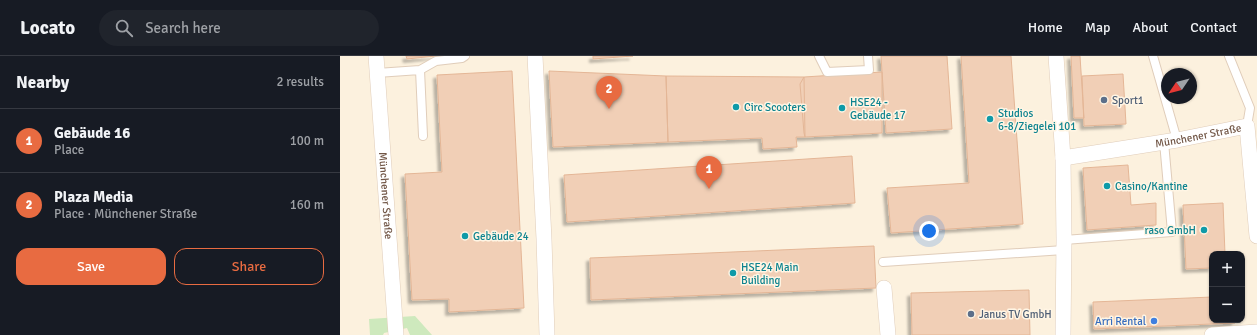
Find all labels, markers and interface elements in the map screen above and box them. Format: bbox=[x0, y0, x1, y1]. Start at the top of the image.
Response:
search box bbox=[99, 10, 379, 46]
text: Locato bbox=[20, 16, 75, 40]
icon: search bbox=[113, 17, 135, 39]
text: Search here bbox=[145, 19, 221, 37]
text: Home bbox=[1028, 19, 1063, 36]
text: Map bbox=[1085, 19, 1110, 36]
text: About bbox=[1132, 19, 1168, 36]
text: Contact bbox=[1190, 19, 1237, 36]
north arrow bbox=[1161, 68, 1197, 104]
text: Nearby bbox=[16, 72, 69, 93]
text: 2 results bbox=[276, 74, 324, 90]
pin: 2 bbox=[596, 76, 622, 109]
place label: Sport1 bbox=[1112, 94, 1144, 107]
marker: Sport1 bbox=[1099, 95, 1109, 105]
place label: HSE24 - Gebäude 17 bbox=[850, 96, 906, 122]
place label: Circ Scooters bbox=[744, 101, 806, 114]
marker: Circ Scooters bbox=[731, 102, 741, 112]
marker: HSE24 - Gebäude 17 bbox=[837, 103, 847, 113]
place label: Studios 6-8/Ziegelei 101 bbox=[998, 107, 1076, 133]
marker: Studios 6-8/Ziegelei 101 bbox=[985, 114, 995, 124]
street label: Münchener Straße bbox=[1154, 121, 1242, 150]
text: Gebäude 16 bbox=[54, 124, 130, 142]
text: 1 bbox=[25, 133, 33, 149]
text: 100 m bbox=[290, 133, 324, 149]
text: Place bbox=[54, 142, 84, 158]
street label: Münchener Straße bbox=[376, 151, 396, 240]
pin: 1 bbox=[696, 156, 722, 189]
place label: Casino/Kantine bbox=[1115, 180, 1188, 193]
marker: Casino/Kantine bbox=[1102, 181, 1112, 191]
text: Plaza Media bbox=[54, 188, 133, 206]
text: 2 bbox=[25, 197, 33, 213]
text: 160 m bbox=[290, 197, 324, 213]
text: Place · Münchener Straße bbox=[54, 206, 197, 222]
your location bbox=[919, 221, 939, 241]
place label: raso GmbH bbox=[1144, 224, 1196, 237]
marker: raso GmbH bbox=[1199, 225, 1209, 235]
place label: Gebäude 24 bbox=[473, 230, 529, 243]
marker: Gebäude 24 bbox=[460, 231, 470, 241]
button: Save bbox=[16, 248, 166, 285]
button: Share bbox=[174, 248, 324, 285]
map controls bbox=[1209, 251, 1245, 323]
button: + bbox=[1209, 251, 1245, 287]
place label: HSE24 Main Building bbox=[741, 261, 799, 287]
marker: HSE24 Main Building bbox=[728, 268, 738, 278]
button: − bbox=[1209, 287, 1245, 323]
place label: Janus TV GmbH bbox=[979, 308, 1052, 321]
marker: Janus TV GmbH bbox=[966, 309, 976, 319]
place label: Arri Rental bbox=[1095, 315, 1146, 328]
marker: Arri Rental bbox=[1149, 316, 1159, 326]

